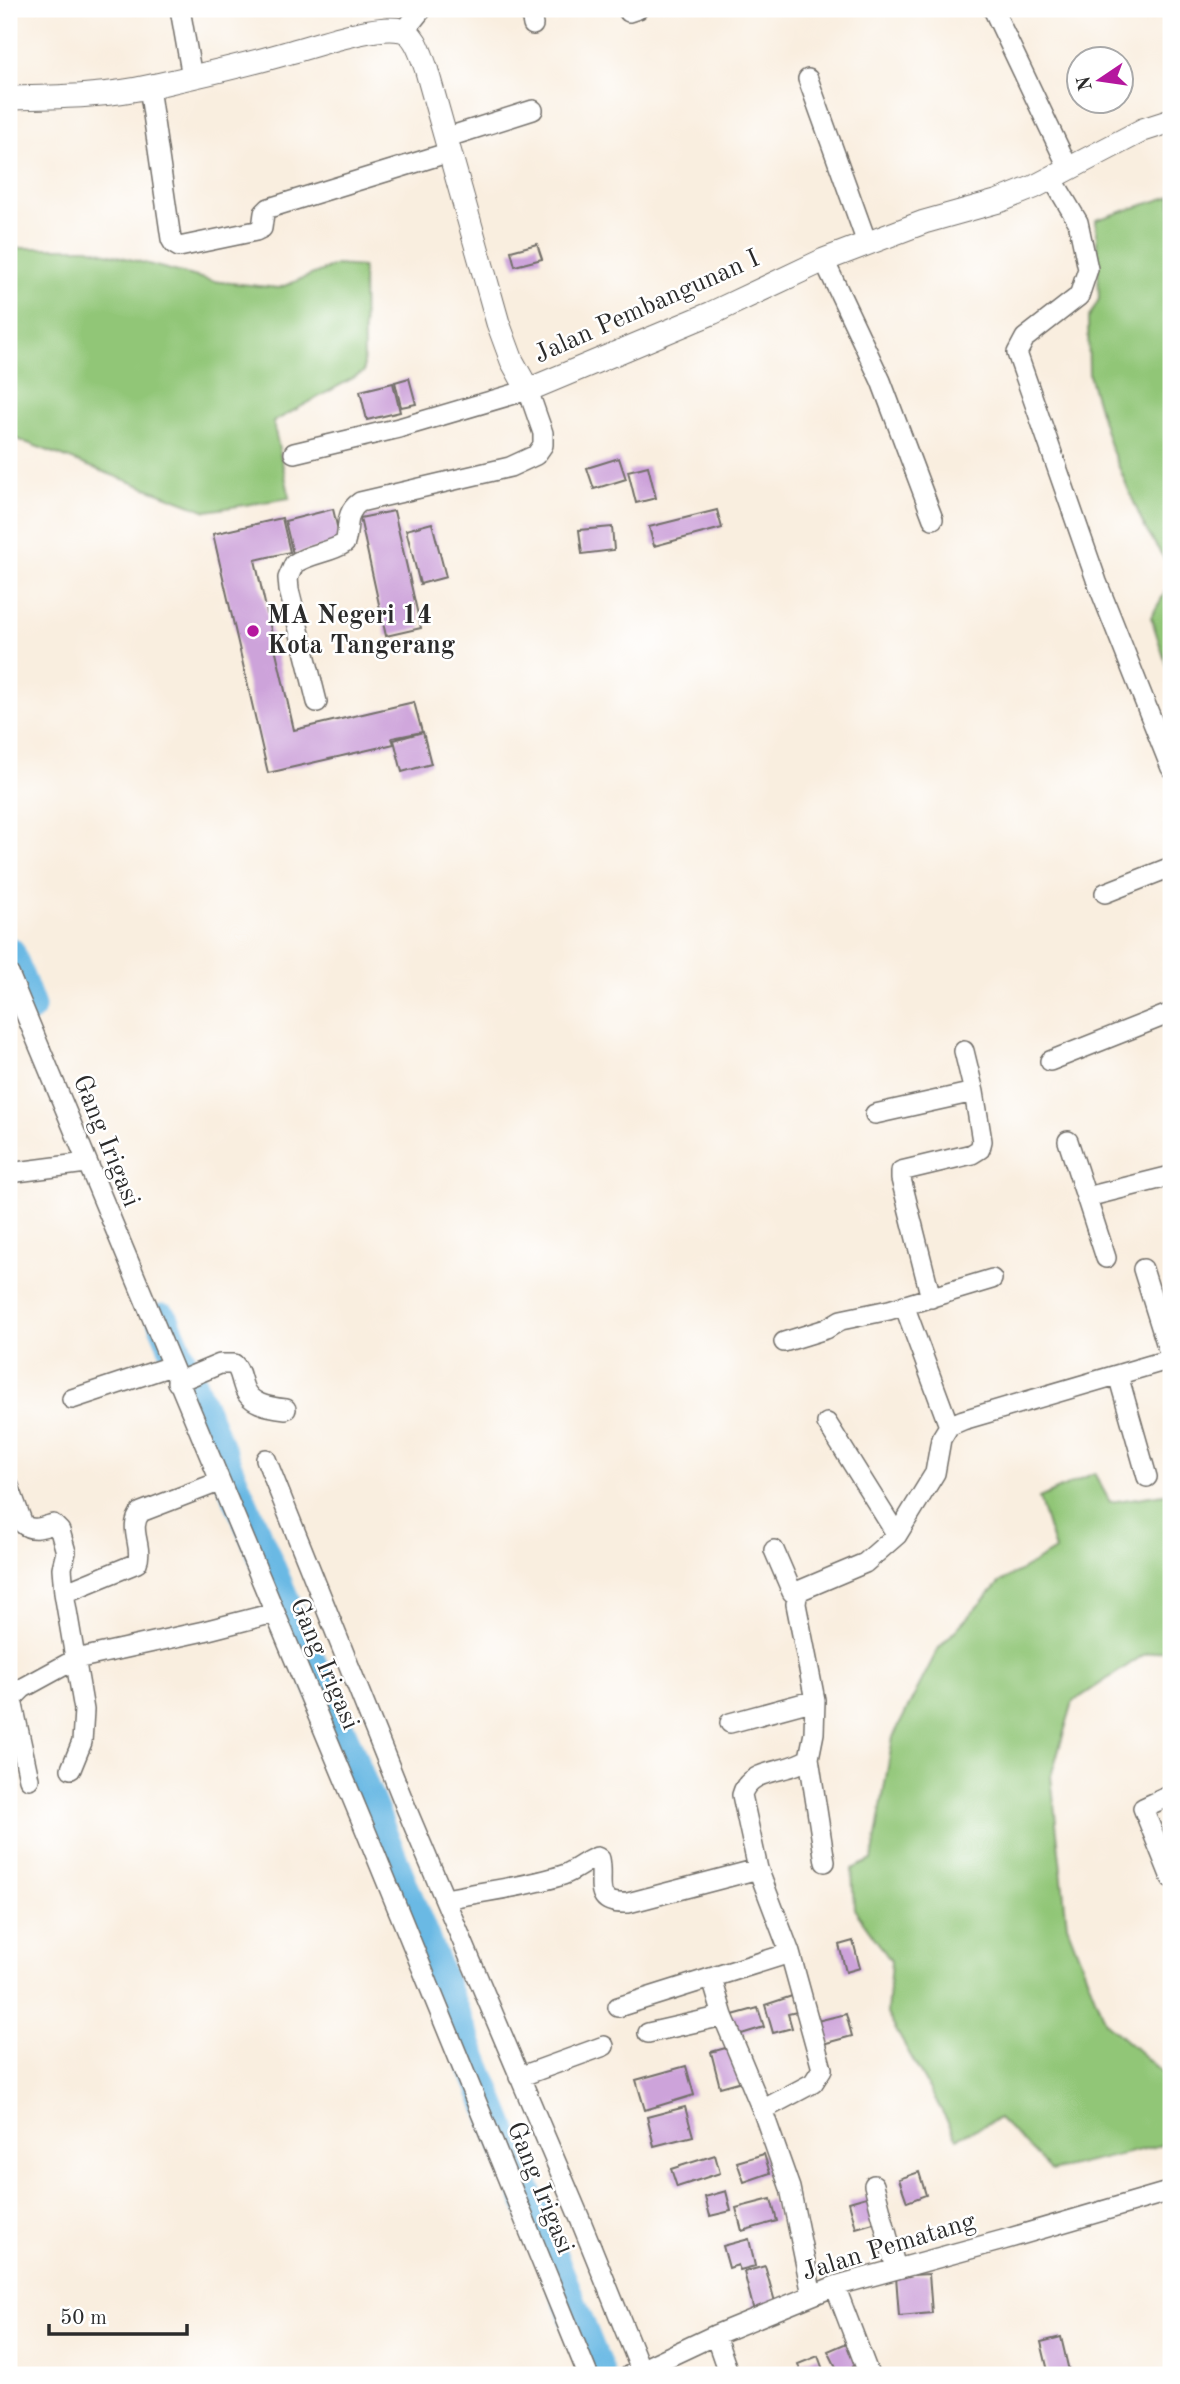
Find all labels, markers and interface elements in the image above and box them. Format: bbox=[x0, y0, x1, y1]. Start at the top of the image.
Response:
north arrow bbox=[1064, 46, 1134, 116]
text: N bbox=[1075, 74, 1097, 92]
street label: Jalan Pembangunan I bbox=[530, 246, 764, 368]
place label: MA Negeri 14 Kota Tangerang bbox=[267, 603, 456, 659]
marker: MA Negeri 14 Kota Tangerang bbox=[245, 623, 261, 639]
street label: Gang Irigasi bbox=[68, 1071, 144, 1211]
street label: Gang Irigasi bbox=[285, 1594, 363, 1734]
street label: Gang Irigasi bbox=[502, 2118, 578, 2258]
street label: Jalan Pematang bbox=[799, 2208, 979, 2286]
scale bar bbox=[49, 2293, 187, 2337]
text: 50 m bbox=[60, 2308, 107, 2329]

